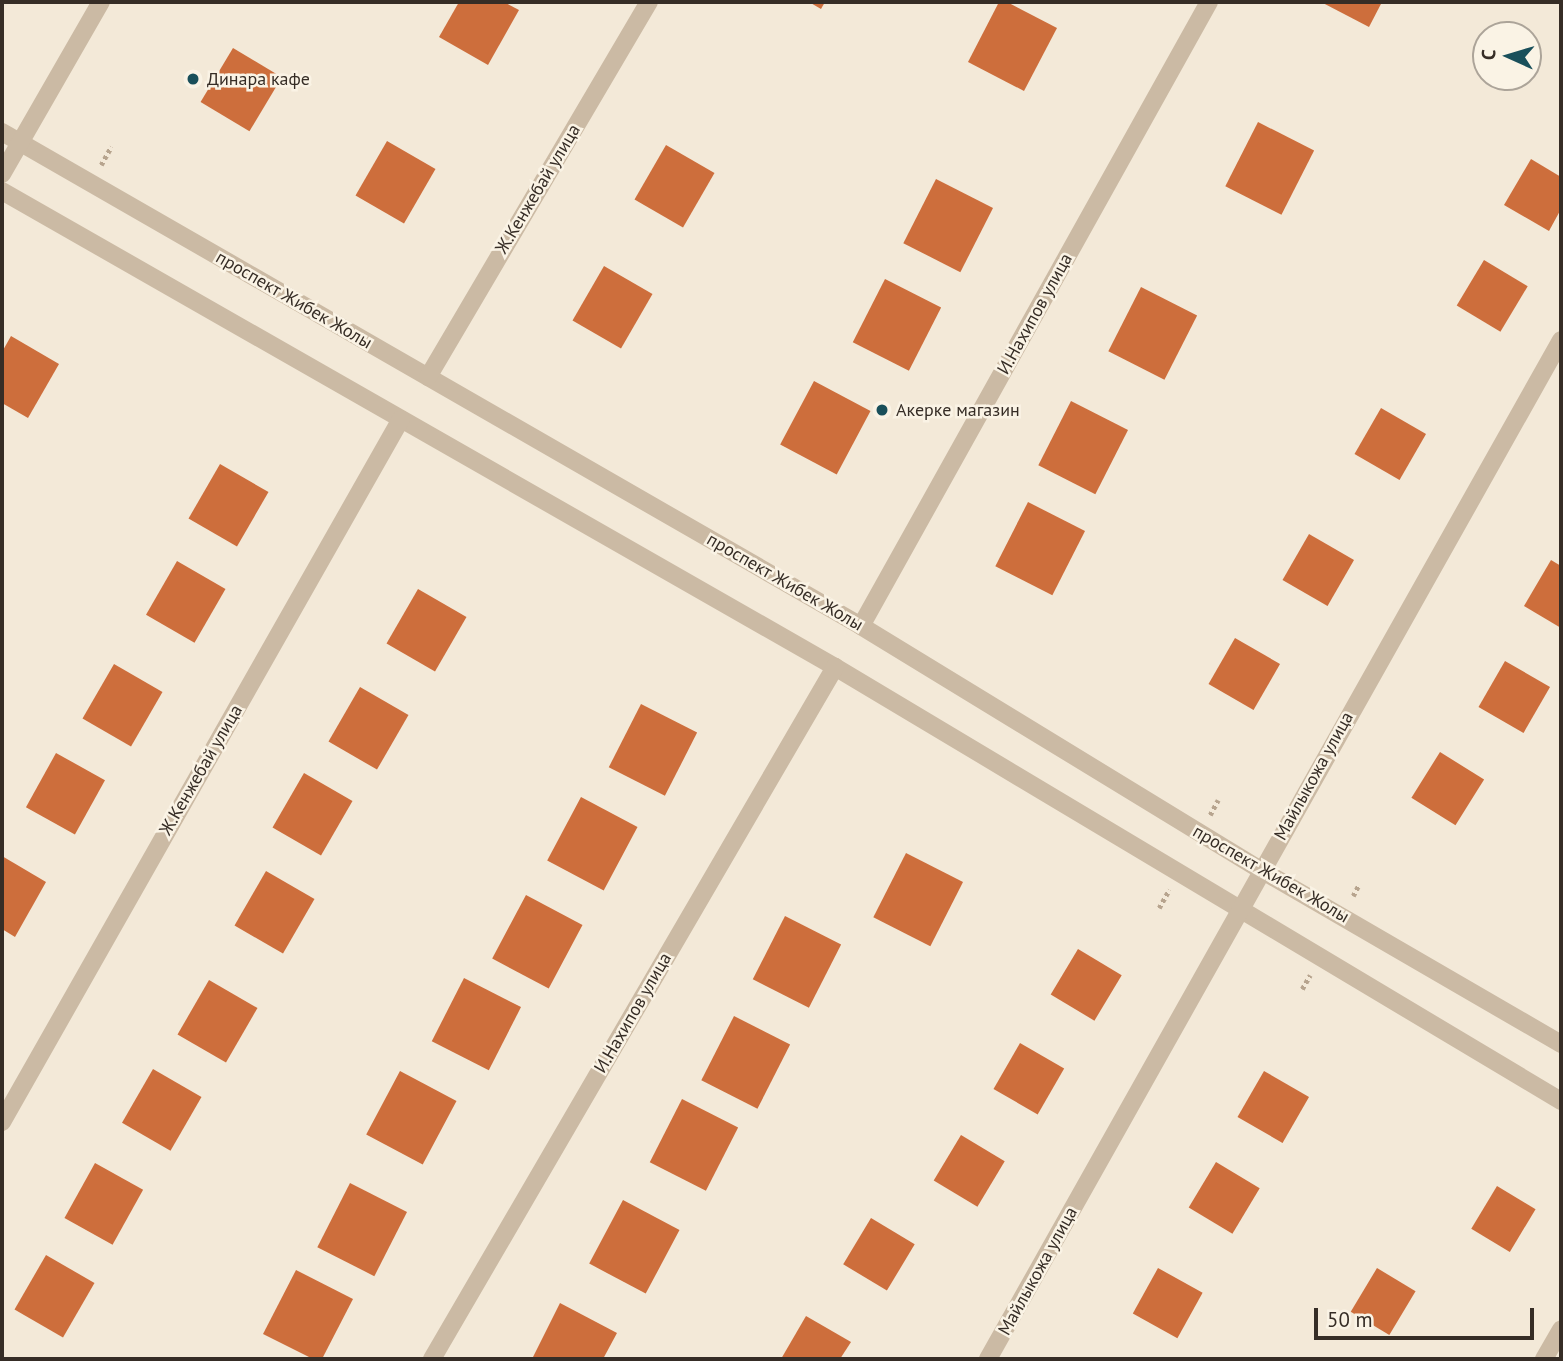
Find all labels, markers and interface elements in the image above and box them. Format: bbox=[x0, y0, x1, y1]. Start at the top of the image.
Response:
north arrow bbox=[1472, 21, 1542, 91]
text: С bbox=[1476, 49, 1500, 61]
place label: Динара кафе bbox=[207, 68, 310, 90]
marker: Динара кафе bbox=[185, 71, 201, 87]
street label: Ж.Кенжебай улица bbox=[491, 120, 585, 258]
street label: проспект Жибек Жолы bbox=[212, 246, 376, 354]
street label: И.Нахипов улица bbox=[993, 250, 1077, 378]
place label: Акерке магазин bbox=[896, 399, 1020, 421]
marker: Акерке магазин bbox=[874, 402, 890, 418]
street label: проспект Жибек Жолы bbox=[703, 528, 867, 636]
street label: Ж.Кенжебай улица bbox=[155, 701, 247, 839]
street label: Майлыкожа улица bbox=[1270, 708, 1358, 844]
street label: проспект Жибек Жолы bbox=[1189, 820, 1353, 928]
street label: И.Нахипов улица bbox=[590, 949, 676, 1077]
street label: Майлыкожа улица bbox=[994, 1203, 1082, 1339]
scale bar bbox=[1318, 1294, 1538, 1338]
text: 50 m bbox=[1327, 1306, 1373, 1333]

